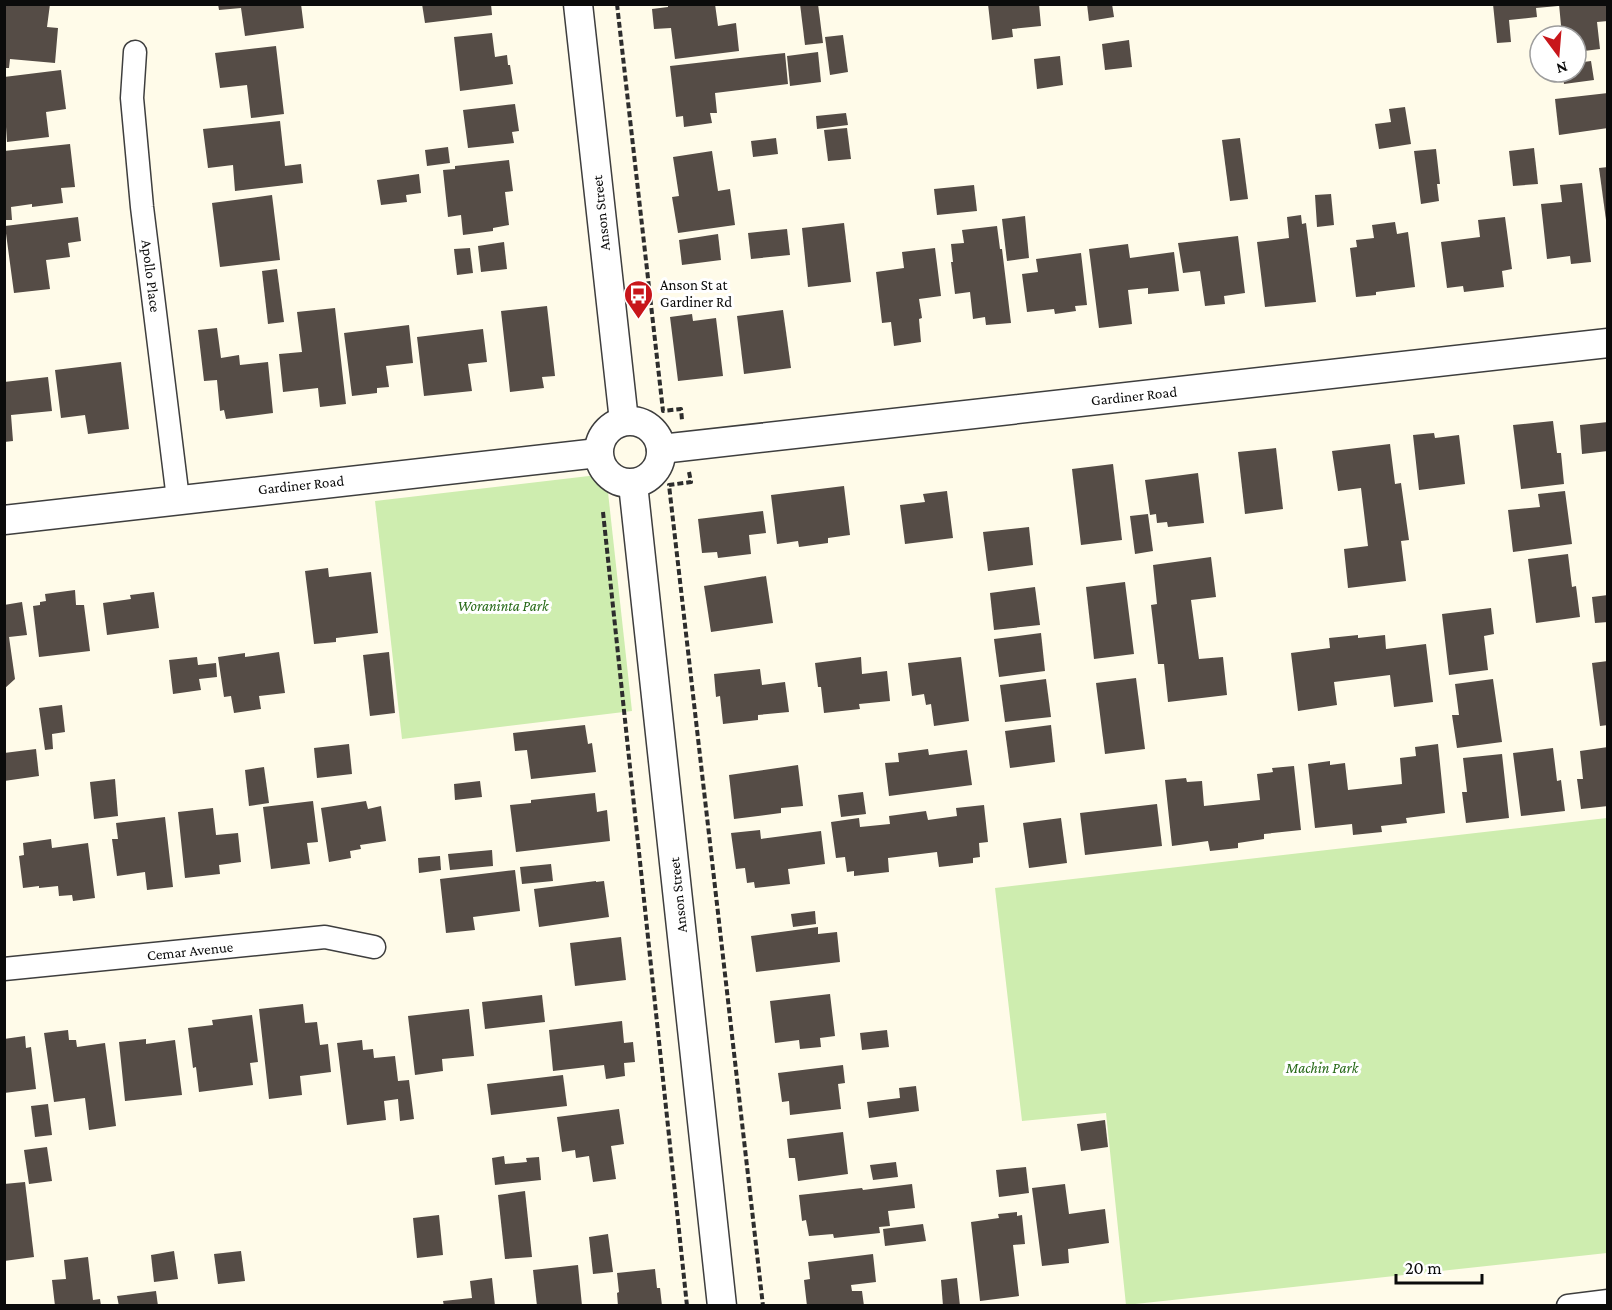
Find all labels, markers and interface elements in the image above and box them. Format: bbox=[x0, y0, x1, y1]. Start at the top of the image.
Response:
north arrow bbox=[1528, 24, 1588, 84]
text: N bbox=[1554, 58, 1570, 78]
street label: Anson Street bbox=[589, 173, 613, 252]
street label: Apollo Place bbox=[138, 239, 163, 314]
place label: Anson St at Gardiner Rd bbox=[660, 277, 732, 310]
bus stop icon: Anson St at Gardiner Rd bbox=[623, 278, 655, 320]
street label: Gardiner Road bbox=[1090, 384, 1178, 408]
street label: Gardiner Road bbox=[257, 473, 345, 497]
park label: Woraninta Park bbox=[457, 598, 550, 614]
street label: Anson Street bbox=[666, 855, 690, 934]
street label: Cemar Avenue bbox=[146, 938, 234, 963]
park label: Machin Park bbox=[1285, 1060, 1360, 1076]
scale bar bbox=[1396, 1247, 1482, 1285]
text: 20 m bbox=[1405, 1258, 1442, 1278]

